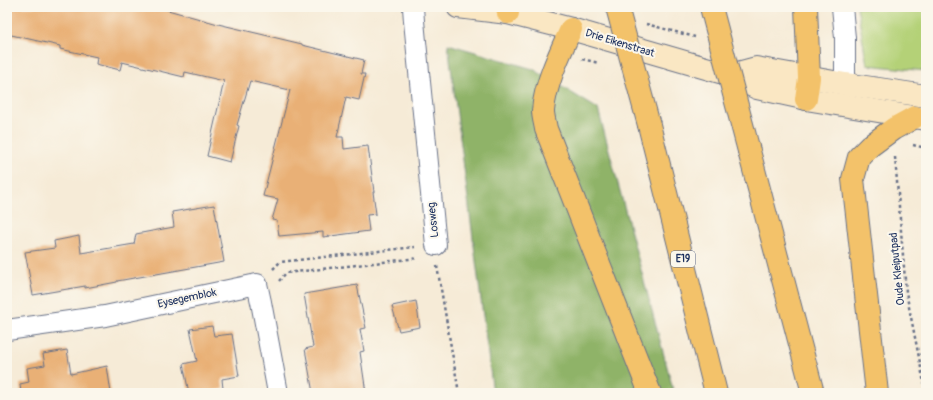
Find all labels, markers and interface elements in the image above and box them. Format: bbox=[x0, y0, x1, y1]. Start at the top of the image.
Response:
street label: Drie Eikenstraat bbox=[584, 26, 657, 60]
street label: Losweg bbox=[425, 201, 441, 238]
street label: Oude Kleiputpad bbox=[887, 232, 907, 306]
road number: E19 bbox=[671, 251, 695, 267]
street label: Eysegemblok bbox=[156, 285, 218, 311]

